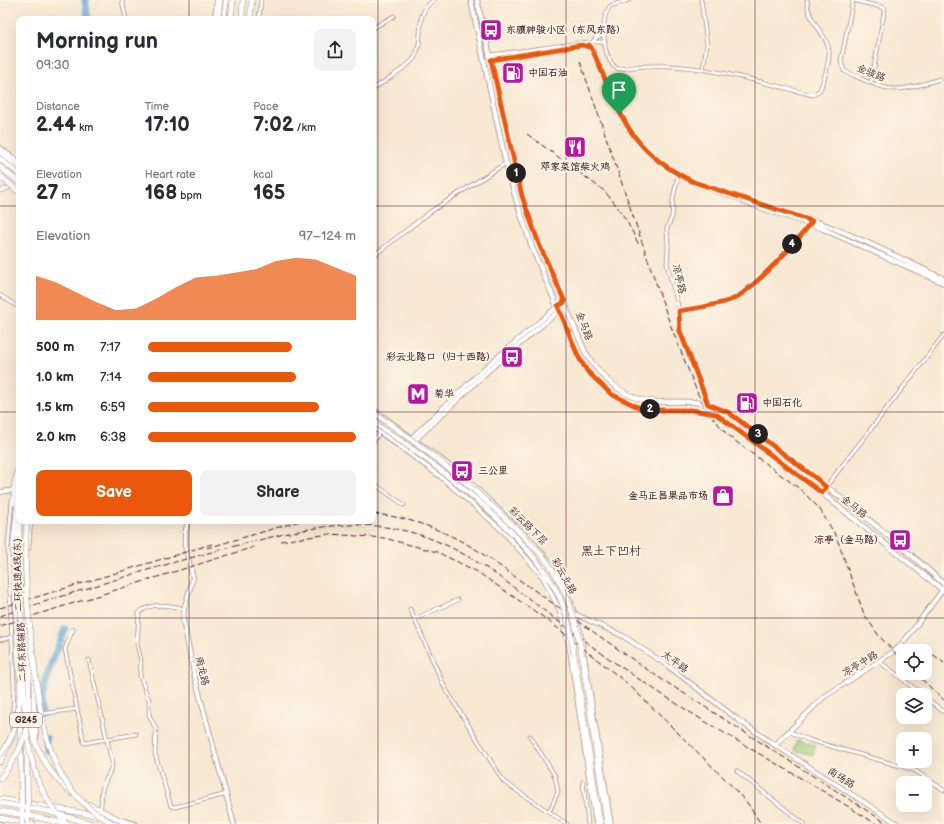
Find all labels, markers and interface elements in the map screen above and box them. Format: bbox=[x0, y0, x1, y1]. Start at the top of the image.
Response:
bus stop icon: 东骧神骏小区（东风东路） bbox=[478, 17, 504, 43]
place label: 东骧神骏小区（东风东路） bbox=[506, 24, 626, 36]
text: Morning run bbox=[36, 28, 158, 55]
button: share bbox=[314, 29, 356, 71]
text: 09:30 bbox=[36, 57, 69, 73]
fuel station icon: 中国石油 bbox=[500, 60, 526, 86]
street label: 金骏路 bbox=[855, 62, 887, 84]
place label: 中国石油 bbox=[528, 67, 568, 79]
pin bbox=[602, 73, 636, 114]
icon: arrive bbox=[608, 79, 630, 101]
text: Distance bbox=[36, 100, 80, 113]
text: Time bbox=[145, 100, 169, 113]
text: Pace bbox=[253, 100, 278, 113]
text: 2.44 bbox=[36, 113, 76, 137]
text: 17:10 bbox=[145, 113, 190, 137]
text: 7:02 bbox=[253, 113, 294, 137]
text: km bbox=[76, 121, 93, 134]
text: /km bbox=[294, 121, 316, 134]
restaurant icon: 邓家菜馆柴火鸡 bbox=[562, 134, 588, 160]
place label: 邓家菜馆柴火鸡 bbox=[540, 161, 610, 173]
pin: 1 bbox=[506, 163, 526, 183]
text: 1 bbox=[514, 166, 518, 179]
text: Elevation bbox=[36, 168, 82, 181]
text: Heart rate bbox=[145, 168, 195, 181]
text: kcal bbox=[253, 168, 273, 181]
text: 27 bbox=[36, 181, 59, 205]
text: 168 bbox=[145, 181, 177, 205]
text: 165 bbox=[253, 181, 285, 205]
text: m bbox=[59, 189, 71, 202]
text: bpm bbox=[177, 189, 202, 202]
text: Elevation bbox=[36, 228, 90, 244]
text: 97–124 m bbox=[299, 228, 356, 244]
pin: 4 bbox=[782, 234, 802, 254]
text: 4 bbox=[789, 237, 795, 250]
street label: 凉亭路 bbox=[670, 263, 688, 295]
street label: 金马路 bbox=[573, 310, 595, 342]
text: 500 m bbox=[36, 339, 74, 355]
text: 7:17 bbox=[100, 339, 120, 355]
bus stop icon: 彩云北路口（归十西路） bbox=[499, 344, 525, 370]
place label: 彩云北路口（归十西路） bbox=[386, 351, 496, 363]
text: 1.0 km bbox=[36, 369, 74, 385]
text: 7:14 bbox=[100, 369, 122, 385]
metro station icon: 菊华 bbox=[405, 381, 431, 407]
place label: 菊华 bbox=[434, 388, 454, 400]
fuel station icon: 中国石化 bbox=[734, 390, 760, 416]
place label: 中国石化 bbox=[762, 397, 802, 409]
text: 1.5 km bbox=[36, 399, 73, 415]
text: 6:59 bbox=[100, 399, 126, 415]
pin: 2 bbox=[640, 399, 660, 419]
text: 2 bbox=[647, 402, 653, 415]
pin: 3 bbox=[748, 424, 768, 444]
text: 3 bbox=[755, 427, 761, 440]
text: 2.0 km bbox=[36, 429, 76, 445]
text: 6:38 bbox=[100, 429, 126, 445]
bus stop icon: 三公里 bbox=[449, 458, 475, 484]
place label: 三公里 bbox=[478, 465, 508, 477]
button: Save bbox=[36, 470, 192, 516]
button: Share bbox=[200, 470, 356, 516]
shop icon: 金马正昌果品市场 bbox=[710, 483, 736, 509]
place label: 金马正昌果品市场 bbox=[628, 490, 708, 502]
street label: 金马路 bbox=[838, 493, 870, 521]
street label: 彩云路下层 bbox=[506, 504, 550, 548]
bus stop icon: 凉亭（金马路） bbox=[887, 527, 913, 553]
place label: 凉亭（金马路） bbox=[814, 534, 884, 546]
street label: 二环快速A线(东) bbox=[11, 538, 25, 612]
district label: 黑土下凹村 bbox=[581, 544, 641, 559]
street label: 彩云北路 bbox=[549, 556, 579, 596]
street label: 二环东路辅路 bbox=[15, 622, 29, 682]
map controls bbox=[896, 644, 932, 812]
button: locate bbox=[896, 644, 932, 680]
street label: 太平路 bbox=[659, 648, 691, 676]
street label: 凉亭中路 bbox=[840, 649, 880, 679]
street label: 雨龙路 bbox=[193, 655, 211, 687]
button: layers bbox=[896, 688, 932, 724]
road number: G245 bbox=[10, 713, 42, 727]
button: + bbox=[896, 732, 932, 768]
street label: 南场路 bbox=[825, 765, 857, 791]
button: − bbox=[896, 776, 932, 812]

